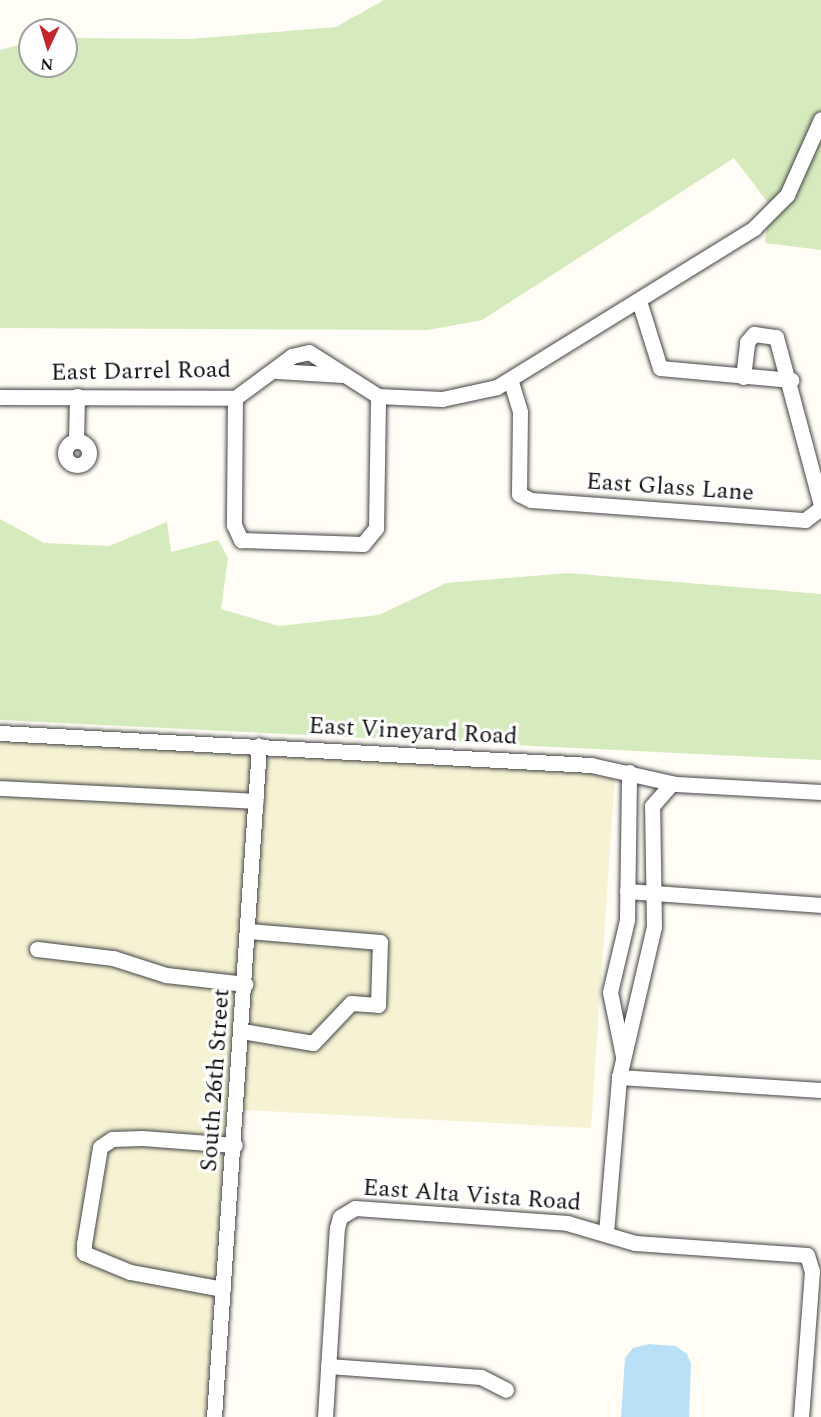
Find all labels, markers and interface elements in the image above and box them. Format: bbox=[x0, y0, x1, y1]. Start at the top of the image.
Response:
north arrow bbox=[18, 18, 78, 78]
text: N bbox=[40, 52, 54, 76]
street label: East Darrel Road bbox=[51, 356, 231, 388]
street label: East Glass Lane bbox=[585, 468, 755, 508]
street label: East Vineyard Road bbox=[308, 712, 518, 752]
street label: South 26th Street bbox=[195, 987, 237, 1173]
street label: East Alta Vista Road bbox=[362, 1174, 582, 1218]

